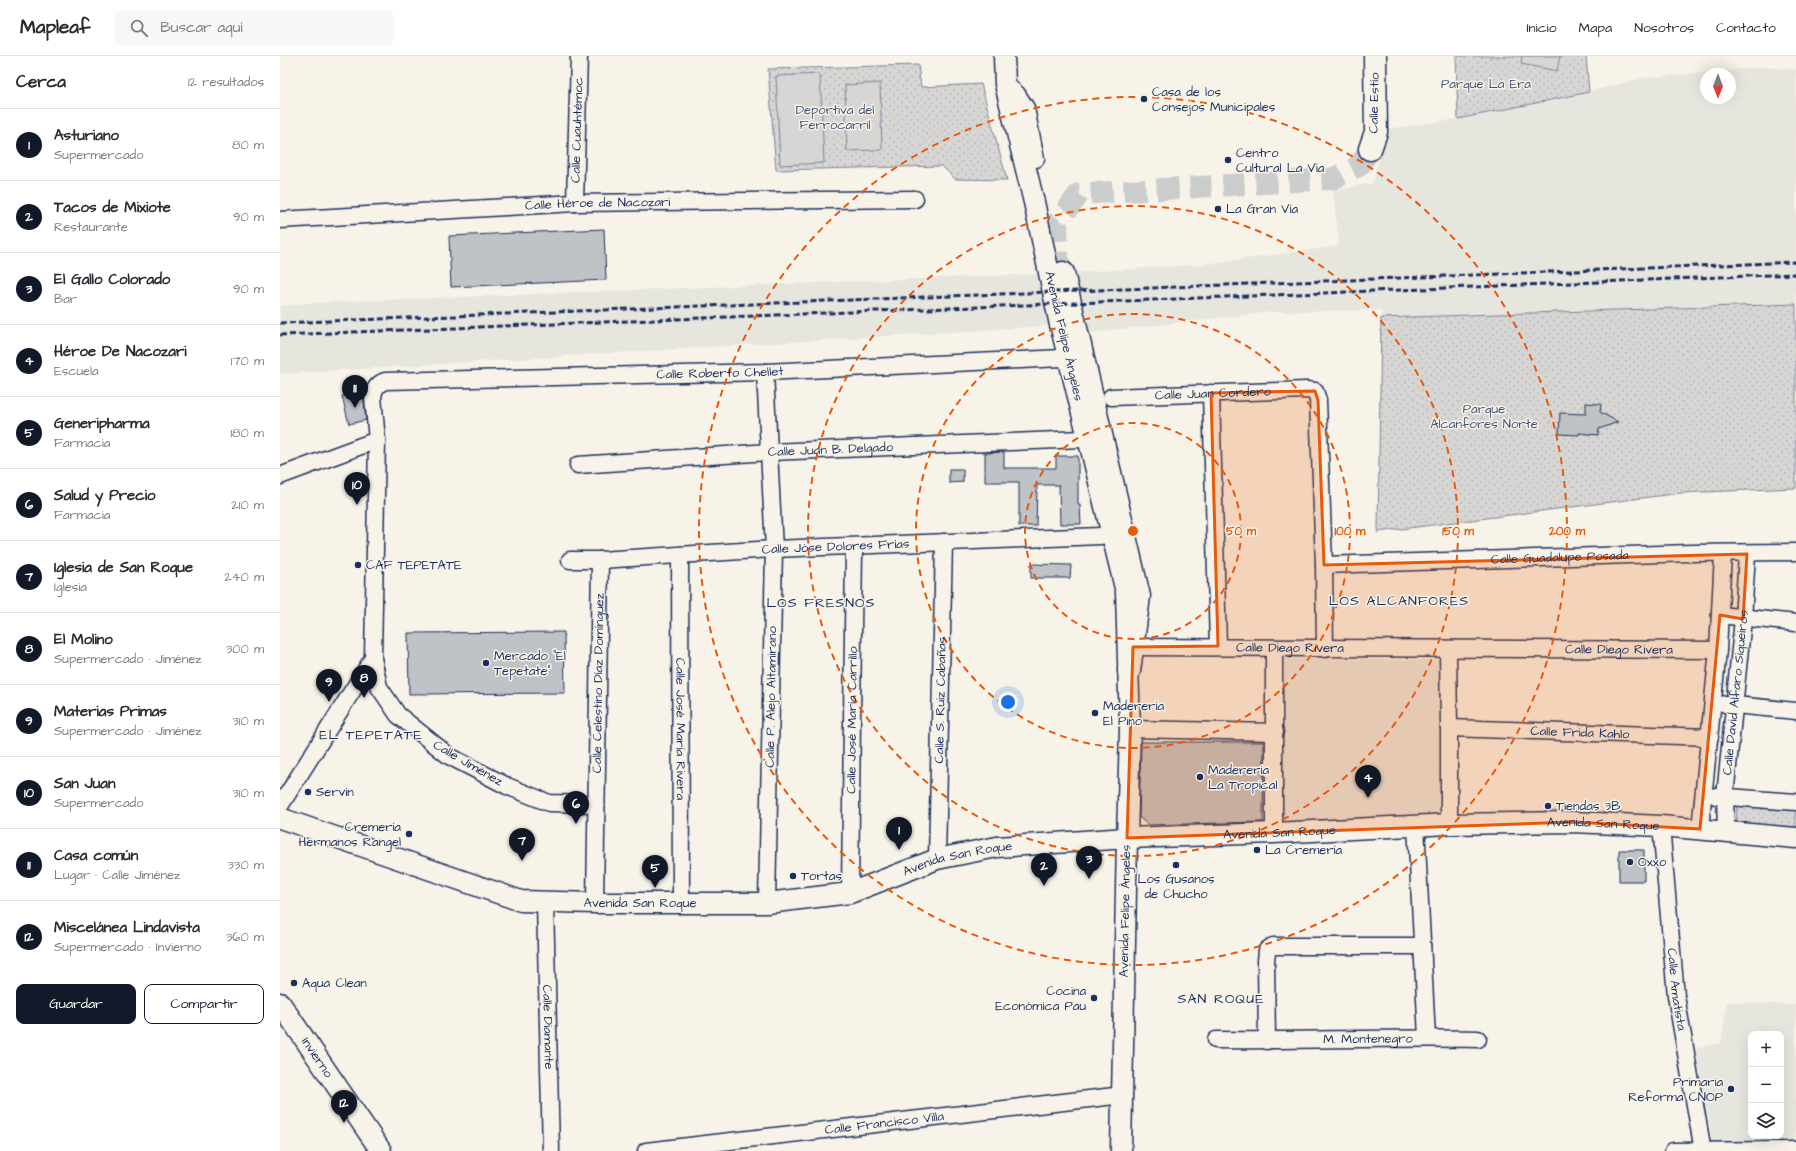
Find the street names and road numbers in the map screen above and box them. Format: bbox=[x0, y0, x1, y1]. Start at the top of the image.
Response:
street label: Calle Estío bbox=[1364, 72, 1384, 134]
street label: Calle Cuauhtémoc bbox=[567, 77, 587, 183]
street label: Calle Héroe de Nacozari bbox=[524, 193, 670, 215]
street label: Avenida Felipe Ángeles bbox=[1039, 269, 1088, 403]
street label: Calle Roberto Chellet bbox=[656, 362, 785, 384]
street label: Calle Juan Cordero bbox=[1155, 382, 1272, 404]
street label: Calle Juan B. Delgado bbox=[768, 438, 894, 461]
street label: Calle Jóse Dolores Frías bbox=[761, 535, 910, 559]
street label: Calle Guadalupe Posada bbox=[1491, 546, 1629, 569]
street label: Calle Celestino Díaz Domínguez bbox=[588, 592, 609, 773]
street label: Calle David Alfaro Siqueiros bbox=[1718, 609, 1753, 776]
street label: Calle P. Alejo Altamirano bbox=[761, 625, 781, 768]
street label: Calle S. Ruiz Cabañas bbox=[930, 636, 951, 764]
street label: Calle Diego Rivera bbox=[1236, 639, 1344, 658]
street label: Calle Diego Rivera bbox=[1565, 640, 1673, 660]
street label: Calle José María Carrillo bbox=[842, 646, 862, 794]
street label: Calle José María Rivera bbox=[671, 658, 690, 801]
street label: Calle Frida Kahlo bbox=[1530, 722, 1630, 743]
street label: Calle Jiménez bbox=[430, 736, 507, 791]
street label: Avenida San Roque bbox=[1547, 813, 1660, 835]
street label: Avenida San Roque bbox=[1223, 821, 1336, 844]
street label: Avenida San Roque bbox=[900, 837, 1013, 881]
street label: Avenida Felipe Ángeles bbox=[1115, 844, 1136, 978]
street label: Avenida San Roque bbox=[583, 894, 696, 912]
street label: Calle Amatista bbox=[1663, 947, 1691, 1032]
street label: Calle Diamante bbox=[538, 984, 558, 1070]
street label: M. Montenegro bbox=[1323, 1029, 1413, 1049]
street label: Invierno bbox=[297, 1034, 338, 1082]
street label: Calle Francisco Villa bbox=[824, 1107, 945, 1139]

